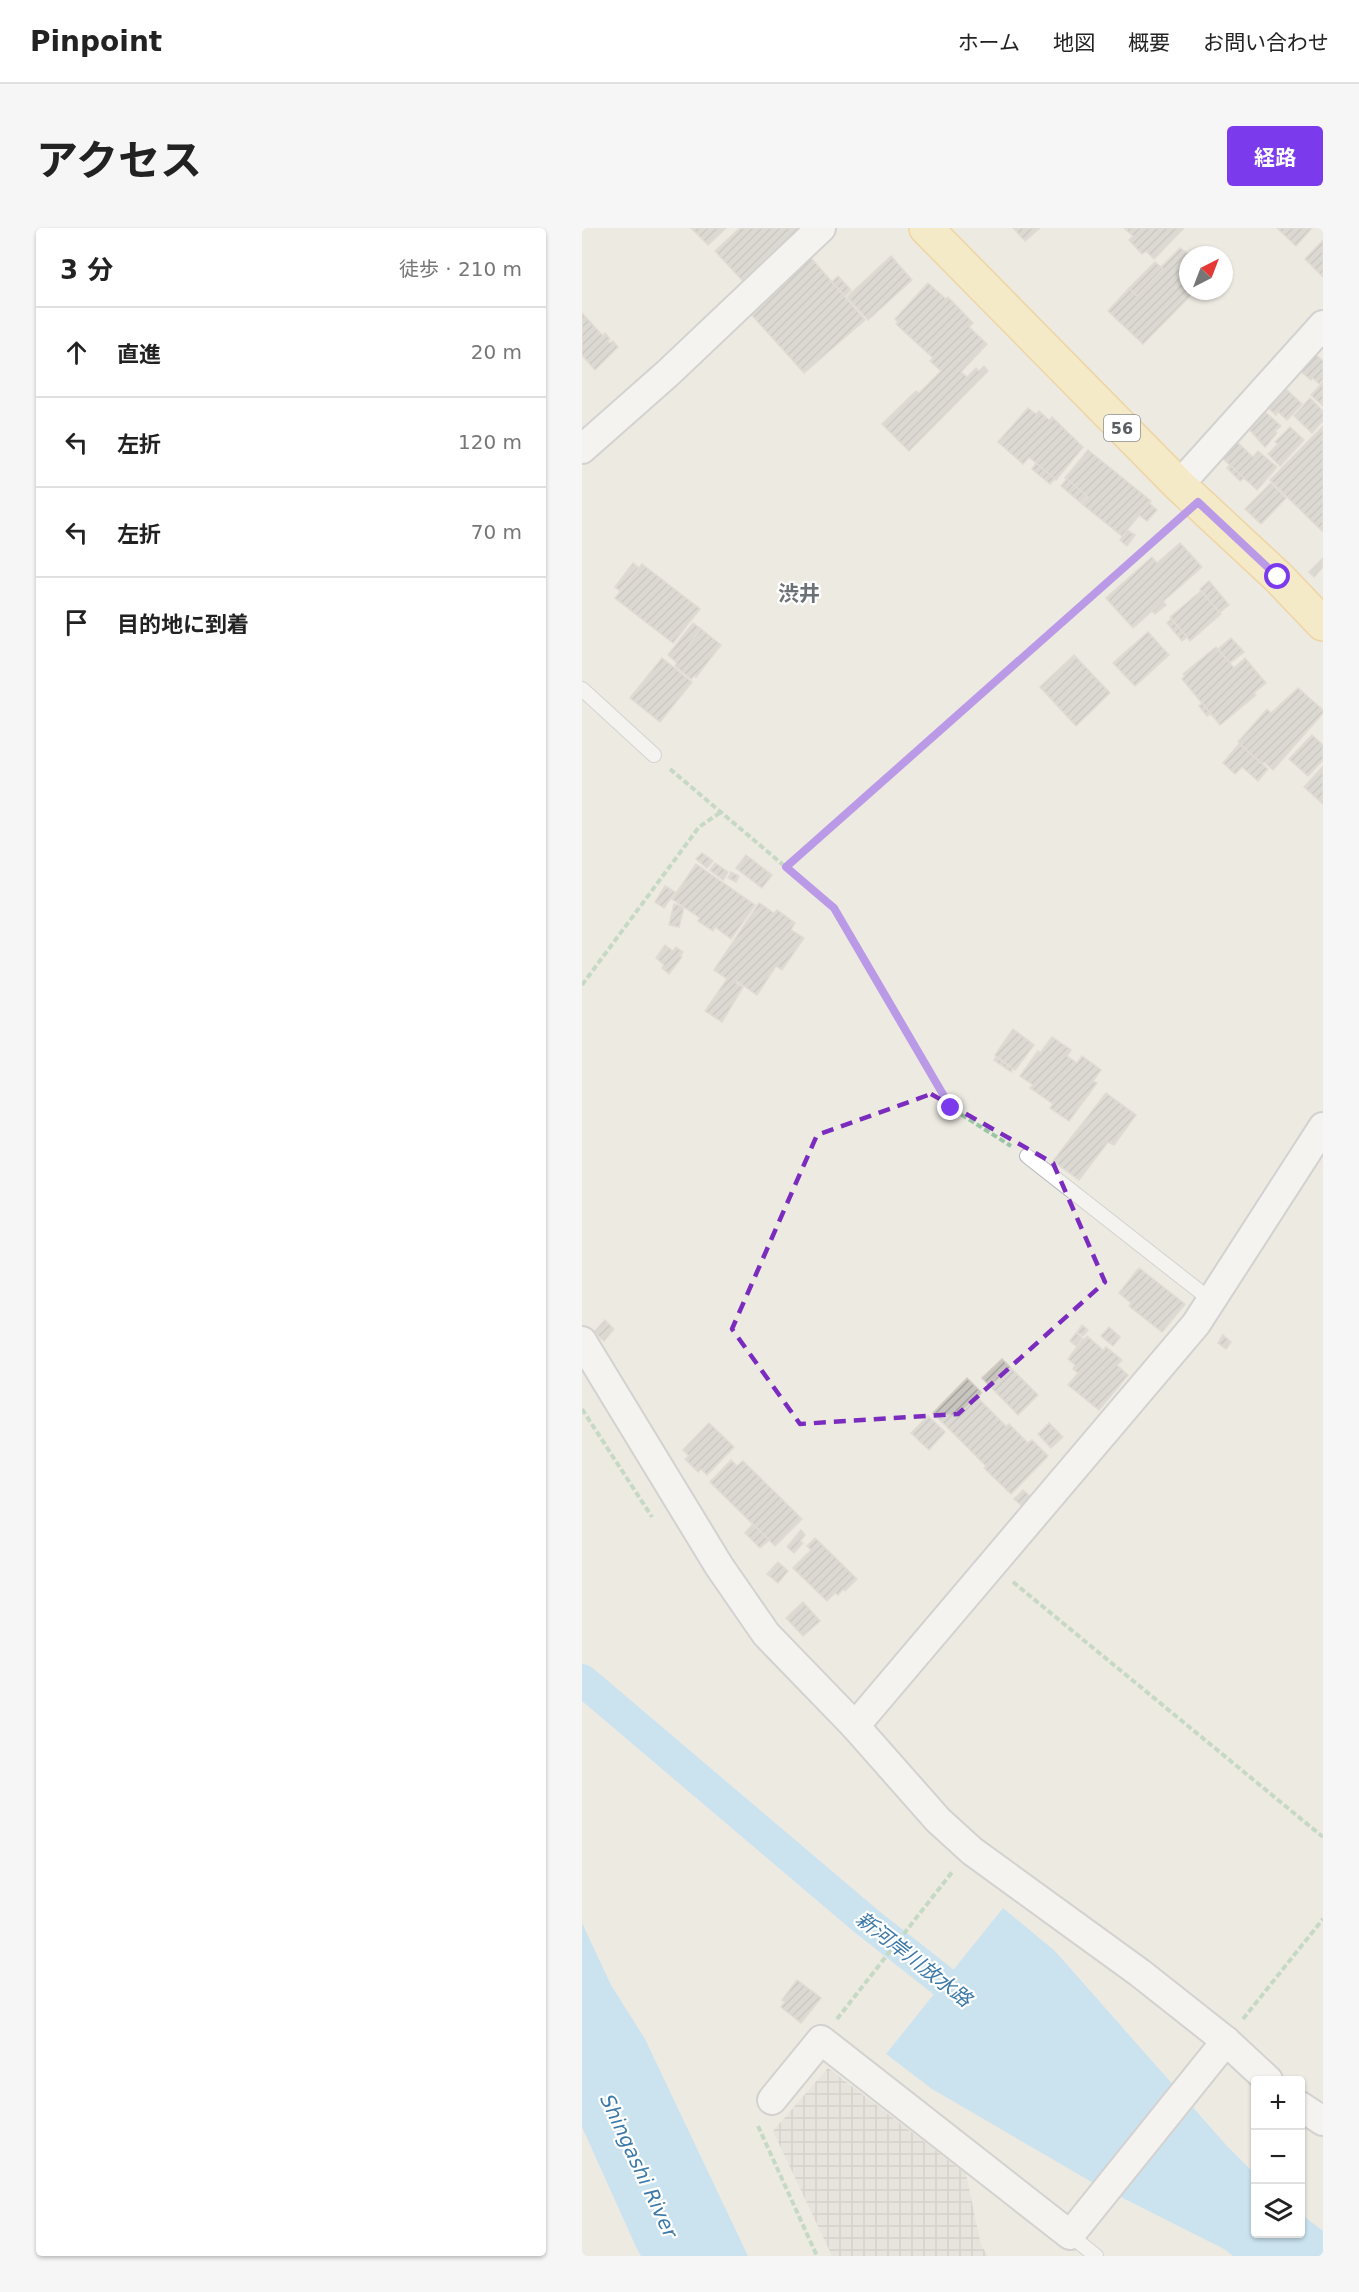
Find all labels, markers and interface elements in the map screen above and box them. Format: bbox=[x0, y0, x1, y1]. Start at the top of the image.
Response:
text: Pinpoint bbox=[30, 25, 162, 58]
text: ホーム bbox=[958, 31, 1020, 55]
text: 地図 bbox=[1053, 31, 1095, 55]
text: 概要 bbox=[1128, 31, 1170, 55]
text: お問い合わせ bbox=[1203, 31, 1329, 55]
button: 経路 bbox=[1227, 126, 1323, 186]
text: アクセス bbox=[36, 136, 202, 185]
north arrow bbox=[1179, 246, 1233, 300]
text: 3 分 bbox=[60, 255, 113, 285]
text: 徒歩 · 210 m bbox=[399, 257, 522, 281]
icon: ahead bbox=[60, 336, 93, 369]
text: 20 m bbox=[471, 340, 522, 364]
text: 直進 bbox=[117, 342, 161, 367]
road number: 56 bbox=[1104, 415, 1140, 441]
icon: left bbox=[60, 426, 93, 459]
text: 120 m bbox=[458, 430, 522, 454]
text: 左折 bbox=[117, 432, 161, 457]
icon: left bbox=[60, 516, 93, 549]
text: 70 m bbox=[471, 520, 522, 544]
text: 左折 bbox=[117, 522, 161, 547]
route start bbox=[1264, 563, 1290, 589]
district label: 渋井 bbox=[778, 582, 820, 606]
icon: arrive bbox=[60, 606, 93, 639]
text: 目的地に到着 bbox=[117, 612, 249, 637]
route end bbox=[937, 1094, 963, 1120]
water label: 新河岸川放水路 bbox=[851, 1906, 978, 2013]
map controls bbox=[1251, 2076, 1305, 2238]
button: + bbox=[1251, 2076, 1305, 2130]
water label: Shingashi River bbox=[595, 2091, 683, 2243]
button: − bbox=[1251, 2130, 1305, 2184]
button: layers bbox=[1251, 2184, 1305, 2238]

